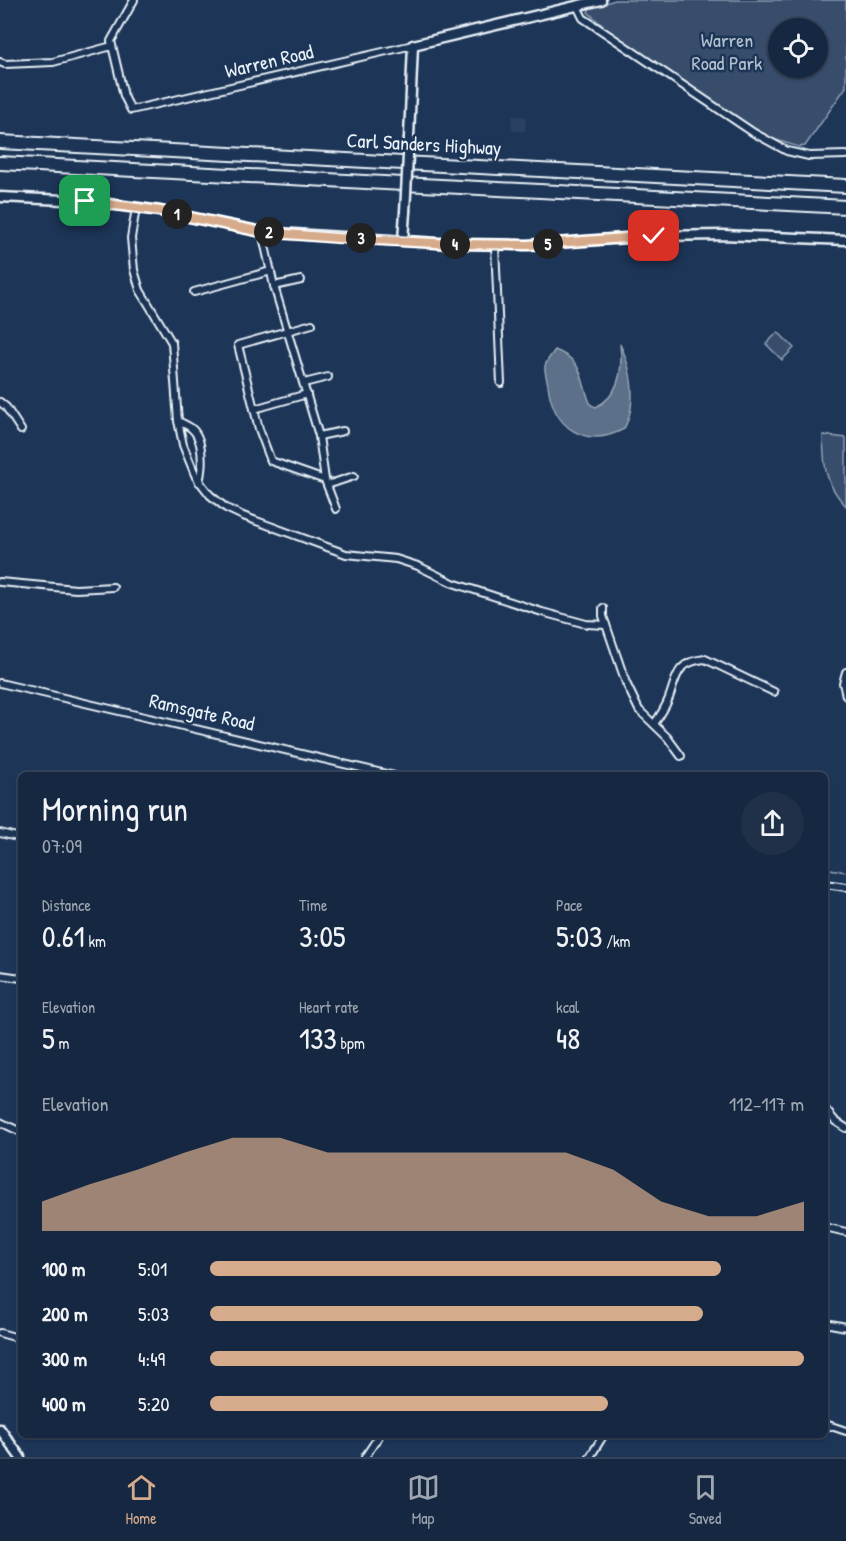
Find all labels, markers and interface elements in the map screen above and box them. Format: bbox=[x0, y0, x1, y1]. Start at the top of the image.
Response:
map controls bbox=[768, 18, 828, 78]
button: locate bbox=[768, 18, 828, 78]
park label: Warren Road Park bbox=[692, 26, 762, 76]
street label: Warren Road bbox=[222, 37, 316, 84]
street label: Carl Sanders Highway bbox=[346, 126, 502, 161]
pin bbox=[59, 175, 110, 226]
icon: arrive bbox=[68, 184, 101, 217]
pin: 1 bbox=[162, 199, 192, 229]
text: 1 bbox=[174, 203, 180, 225]
pin bbox=[628, 210, 679, 261]
pin: 2 bbox=[254, 217, 284, 247]
icon: check bbox=[637, 219, 670, 252]
text: 2 bbox=[265, 221, 273, 243]
pin: 3 bbox=[346, 223, 376, 253]
text: 3 bbox=[357, 227, 365, 249]
pin: 4 bbox=[440, 229, 470, 259]
pin: 5 bbox=[533, 229, 563, 259]
text: 4 bbox=[452, 233, 458, 255]
text: 5 bbox=[545, 233, 551, 255]
street label: Ramsgate Road bbox=[147, 686, 258, 737]
text: Morning run bbox=[42, 787, 188, 831]
button: share bbox=[741, 792, 804, 855]
text: 07:09 bbox=[42, 832, 82, 859]
text: Distance bbox=[42, 894, 91, 916]
text: Time bbox=[299, 894, 327, 916]
text: Pace bbox=[556, 894, 583, 916]
text: 0.61 bbox=[42, 916, 85, 956]
text: 3:05 bbox=[299, 916, 346, 956]
text: 5:03 bbox=[556, 916, 603, 956]
text: km bbox=[85, 930, 106, 952]
text: /km bbox=[603, 930, 631, 952]
text: Elevation bbox=[42, 996, 95, 1018]
text: Heart rate bbox=[299, 996, 359, 1018]
text: kcal bbox=[556, 996, 579, 1018]
text: 5 bbox=[42, 1018, 55, 1058]
text: 133 bbox=[299, 1018, 337, 1058]
text: 48 bbox=[556, 1018, 580, 1058]
text: m bbox=[55, 1032, 69, 1054]
text: bpm bbox=[337, 1032, 365, 1054]
text: Elevation bbox=[42, 1090, 108, 1117]
text: 112–117 m bbox=[729, 1090, 804, 1117]
text: 100 m bbox=[42, 1255, 85, 1282]
text: 5:01 bbox=[138, 1255, 167, 1282]
text: 200 m bbox=[42, 1300, 87, 1327]
text: 5:03 bbox=[138, 1300, 169, 1327]
text: 300 m bbox=[42, 1345, 87, 1372]
text: 4:49 bbox=[138, 1345, 165, 1372]
text: 400 m bbox=[42, 1390, 86, 1417]
text: 5:20 bbox=[138, 1390, 169, 1417]
tab: Home bbox=[125, 1471, 158, 1529]
tab: Map bbox=[407, 1471, 440, 1529]
tab: Saved bbox=[689, 1471, 722, 1529]

